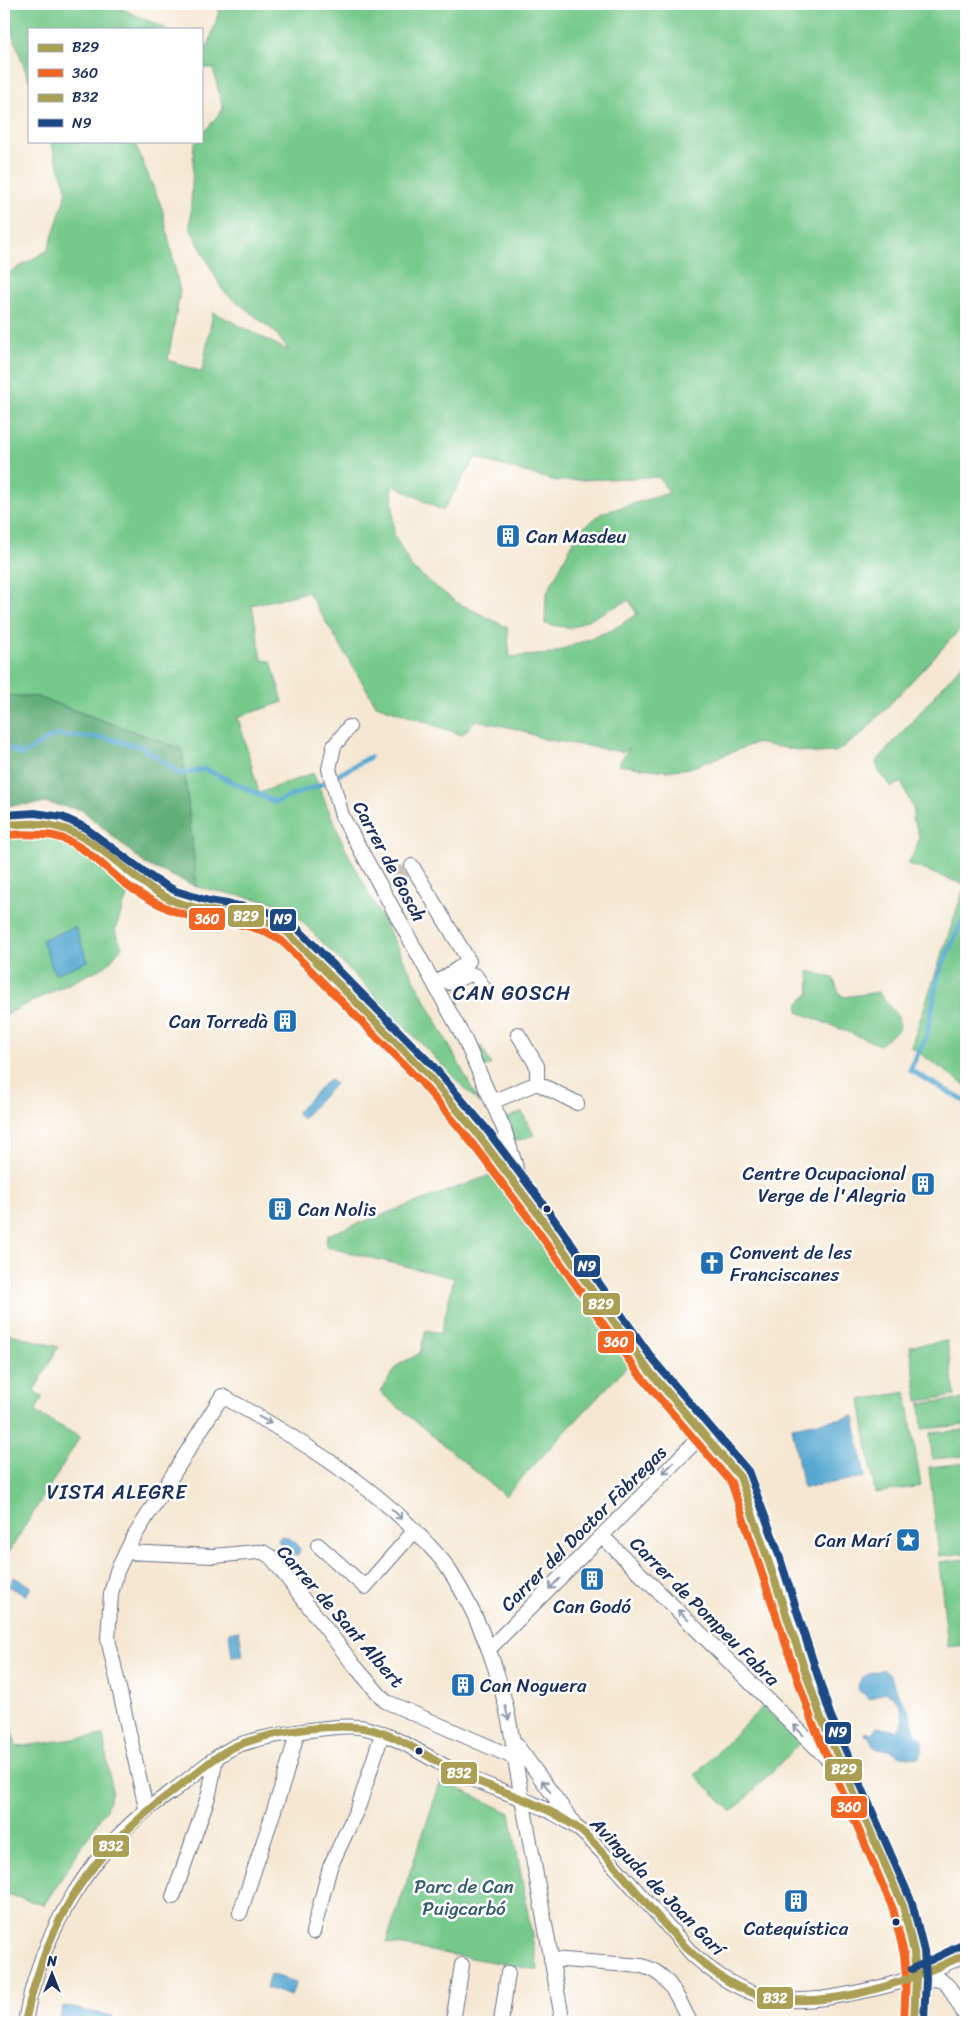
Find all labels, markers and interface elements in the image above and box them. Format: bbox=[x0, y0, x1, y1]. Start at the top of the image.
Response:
legend bbox=[28, 28, 202, 142]
text: B29 bbox=[72, 34, 99, 60]
text: 360 bbox=[72, 60, 98, 86]
text: B32 bbox=[72, 84, 99, 110]
text: N9 bbox=[72, 110, 92, 136]
place label: Can Masdeu bbox=[526, 520, 626, 553]
building icon: Can Masdeu bbox=[495, 523, 521, 549]
street label: Carrer de Gosch bbox=[344, 795, 435, 928]
line badge: B29 bbox=[227, 904, 265, 928]
text: B29 bbox=[233, 904, 259, 929]
line badge: 360 bbox=[188, 907, 226, 931]
text: 360 bbox=[194, 907, 219, 932]
text: N9 bbox=[273, 907, 293, 932]
line badge: N9 bbox=[269, 908, 297, 932]
district label: CAN GOSCH bbox=[453, 976, 571, 1011]
place label: Can Torredà bbox=[169, 1005, 268, 1038]
building icon: Can Torredà bbox=[272, 1008, 298, 1034]
place label: Centre Ocupacional Verge de l'Alegria bbox=[742, 1157, 907, 1212]
building icon: Centre Ocupacional Verge de l'Alegria bbox=[910, 1171, 936, 1197]
place label: Can Nolis bbox=[298, 1193, 376, 1226]
building icon: Can Nolis bbox=[267, 1196, 293, 1222]
unlabelled marker bbox=[542, 1204, 552, 1214]
place label: Convent de les Franciscanes bbox=[730, 1236, 852, 1291]
church icon: Convent de les Franciscanes bbox=[699, 1250, 725, 1276]
line badge: N9 bbox=[573, 1254, 601, 1278]
text: N9 bbox=[577, 1254, 597, 1279]
line badge: B29 bbox=[582, 1292, 621, 1316]
text: B29 bbox=[588, 1292, 614, 1317]
line badge: 360 bbox=[597, 1330, 635, 1354]
text: 360 bbox=[603, 1330, 628, 1355]
one-way arrow bbox=[257, 1415, 272, 1425]
street label: Carrer del Doctor Fàbregas bbox=[492, 1437, 675, 1619]
one-way arrow bbox=[663, 1462, 675, 1474]
district label: VISTA ALEGRE bbox=[47, 1475, 188, 1510]
one-way arrow bbox=[391, 1508, 403, 1520]
place label: Can Marí bbox=[815, 1524, 893, 1557]
place icon: Can Marí bbox=[895, 1527, 921, 1553]
street label: Carrer de Pompeu Fabra bbox=[622, 1528, 788, 1695]
street label: Carrer de Sant Albert bbox=[269, 1537, 413, 1696]
building icon: Can Godó bbox=[579, 1566, 605, 1592]
one-way arrow bbox=[548, 1578, 560, 1590]
place label: Can Godó bbox=[553, 1590, 631, 1623]
one-way arrow bbox=[676, 1609, 689, 1621]
place label: Can Noguera bbox=[480, 1669, 587, 1702]
building icon: Can Noguera bbox=[450, 1672, 476, 1698]
one-way arrow bbox=[503, 1705, 512, 1721]
text: N9 bbox=[828, 1720, 848, 1745]
line badge: N9 bbox=[824, 1721, 852, 1745]
one-way arrow bbox=[792, 1724, 804, 1736]
unlabelled marker bbox=[414, 1746, 424, 1756]
text: B29 bbox=[831, 1757, 857, 1782]
line badge: B29 bbox=[824, 1758, 863, 1782]
line badge: B32 bbox=[440, 1761, 478, 1785]
text: B32 bbox=[447, 1761, 472, 1786]
one-way arrow bbox=[541, 1779, 551, 1793]
line badge: 360 bbox=[830, 1795, 868, 1819]
text: 360 bbox=[836, 1795, 861, 1820]
street label: Avinguda de Joan Garí bbox=[581, 1808, 735, 1966]
line badge: B32 bbox=[92, 1834, 130, 1858]
text: B32 bbox=[99, 1834, 124, 1859]
park label: Parc de Can Puigcarbó bbox=[414, 1870, 514, 1925]
building icon: Catequística bbox=[783, 1888, 809, 1914]
place label: Catequística bbox=[744, 1912, 849, 1945]
unlabelled marker bbox=[891, 1917, 901, 1927]
north arrow bbox=[28, 1948, 78, 1998]
text: N bbox=[46, 1949, 57, 1974]
line badge: B32 bbox=[756, 1986, 794, 2010]
text: B32 bbox=[763, 1986, 788, 2011]

